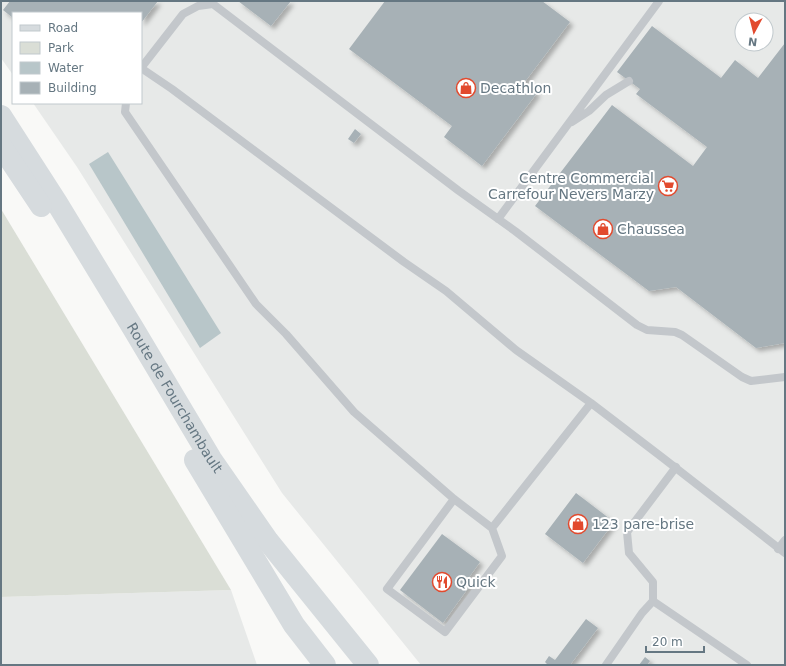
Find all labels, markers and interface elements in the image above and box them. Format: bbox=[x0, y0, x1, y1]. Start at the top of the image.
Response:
legend bbox=[12, 12, 142, 104]
north arrow bbox=[734, 12, 774, 52]
text: Road bbox=[48, 21, 78, 35]
text: N bbox=[747, 34, 758, 48]
text: Park bbox=[48, 41, 74, 55]
text: Water bbox=[48, 61, 84, 75]
shop icon: Decathlon bbox=[455, 77, 477, 99]
place label: Decathlon bbox=[480, 80, 551, 96]
text: Building bbox=[48, 81, 97, 95]
place label: Centre Commercial Carrefour Nevers Marzy bbox=[488, 170, 654, 202]
supermarket icon: Centre Commercial Carrefour Nevers Marzy bbox=[657, 175, 679, 197]
shop icon: Chaussea bbox=[592, 218, 614, 240]
place label: Chaussea bbox=[617, 221, 685, 237]
street label: Route de Fourchambault bbox=[124, 320, 226, 476]
shop icon: 123 pare-brise bbox=[567, 513, 589, 535]
place label: 123 pare-brise bbox=[592, 516, 694, 532]
restaurant icon: Quick bbox=[431, 571, 453, 593]
place label: Quick bbox=[456, 574, 496, 590]
scale bar bbox=[646, 628, 704, 654]
text: 20 m bbox=[652, 635, 683, 649]

